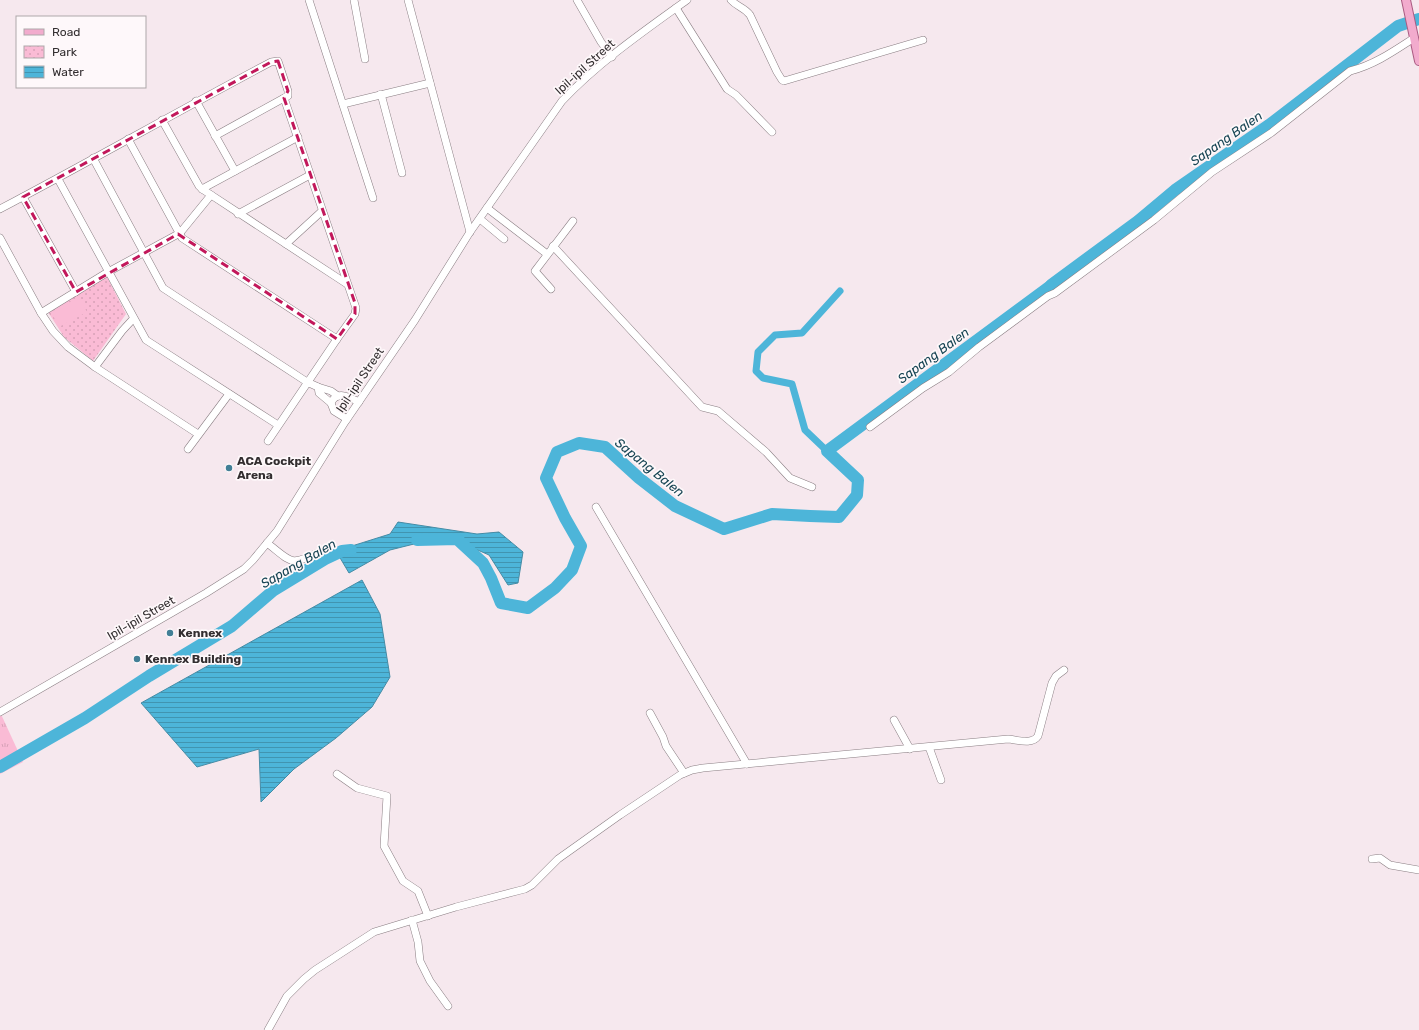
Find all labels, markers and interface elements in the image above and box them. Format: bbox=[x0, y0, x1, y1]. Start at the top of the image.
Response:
legend bbox=[16, 16, 146, 88]
text: Road bbox=[52, 25, 80, 39]
street label: Ipil-ipil Street bbox=[552, 36, 618, 97]
text: Park bbox=[52, 45, 78, 59]
text: Water bbox=[52, 65, 84, 79]
water label: Sapang Balen bbox=[1187, 108, 1266, 170]
water label: Sapang Balen bbox=[895, 324, 973, 387]
street label: Ipil-ipil Street bbox=[333, 345, 387, 415]
water label: Sapang Balen bbox=[611, 435, 687, 501]
place label: ACA Cockpit Arena bbox=[237, 454, 311, 482]
marker: ACA Cockpit Arena bbox=[224, 463, 234, 473]
water label: Sapang Balen bbox=[258, 536, 339, 592]
street label: Ipil-ipil Street bbox=[105, 593, 177, 643]
place label: Kennex bbox=[178, 626, 222, 640]
marker: Kennex bbox=[165, 628, 175, 638]
place label: Kennex Building bbox=[145, 652, 241, 666]
marker: Kennex Building bbox=[132, 654, 142, 664]

